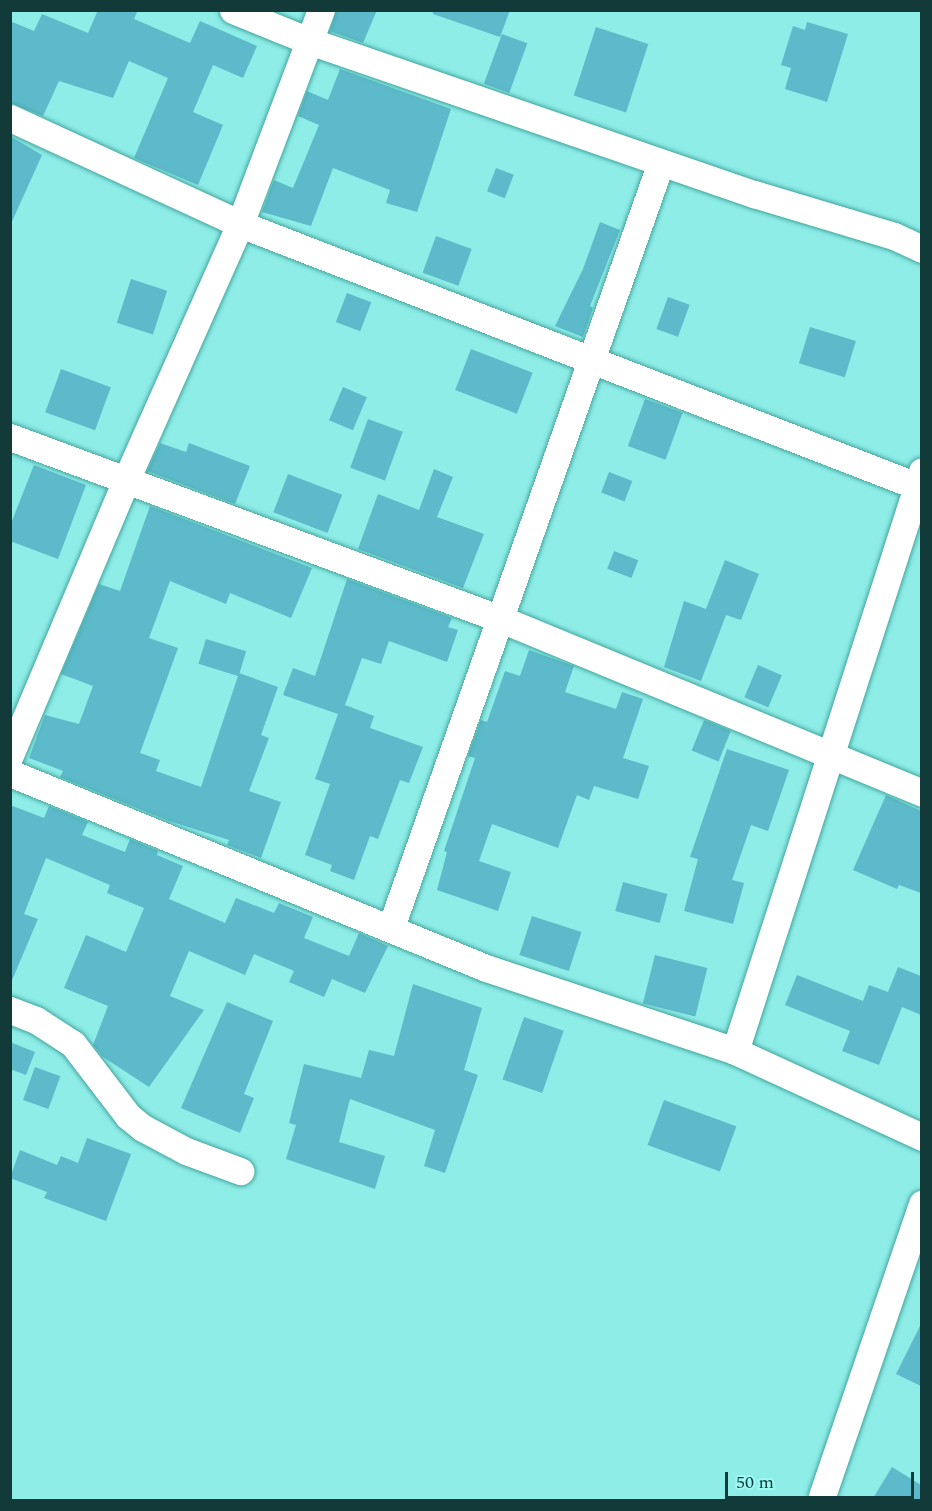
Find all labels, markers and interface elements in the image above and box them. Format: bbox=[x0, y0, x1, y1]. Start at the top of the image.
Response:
scale bar bbox=[728, 1460, 917, 1498]
text: 50 m bbox=[736, 1469, 774, 1496]

